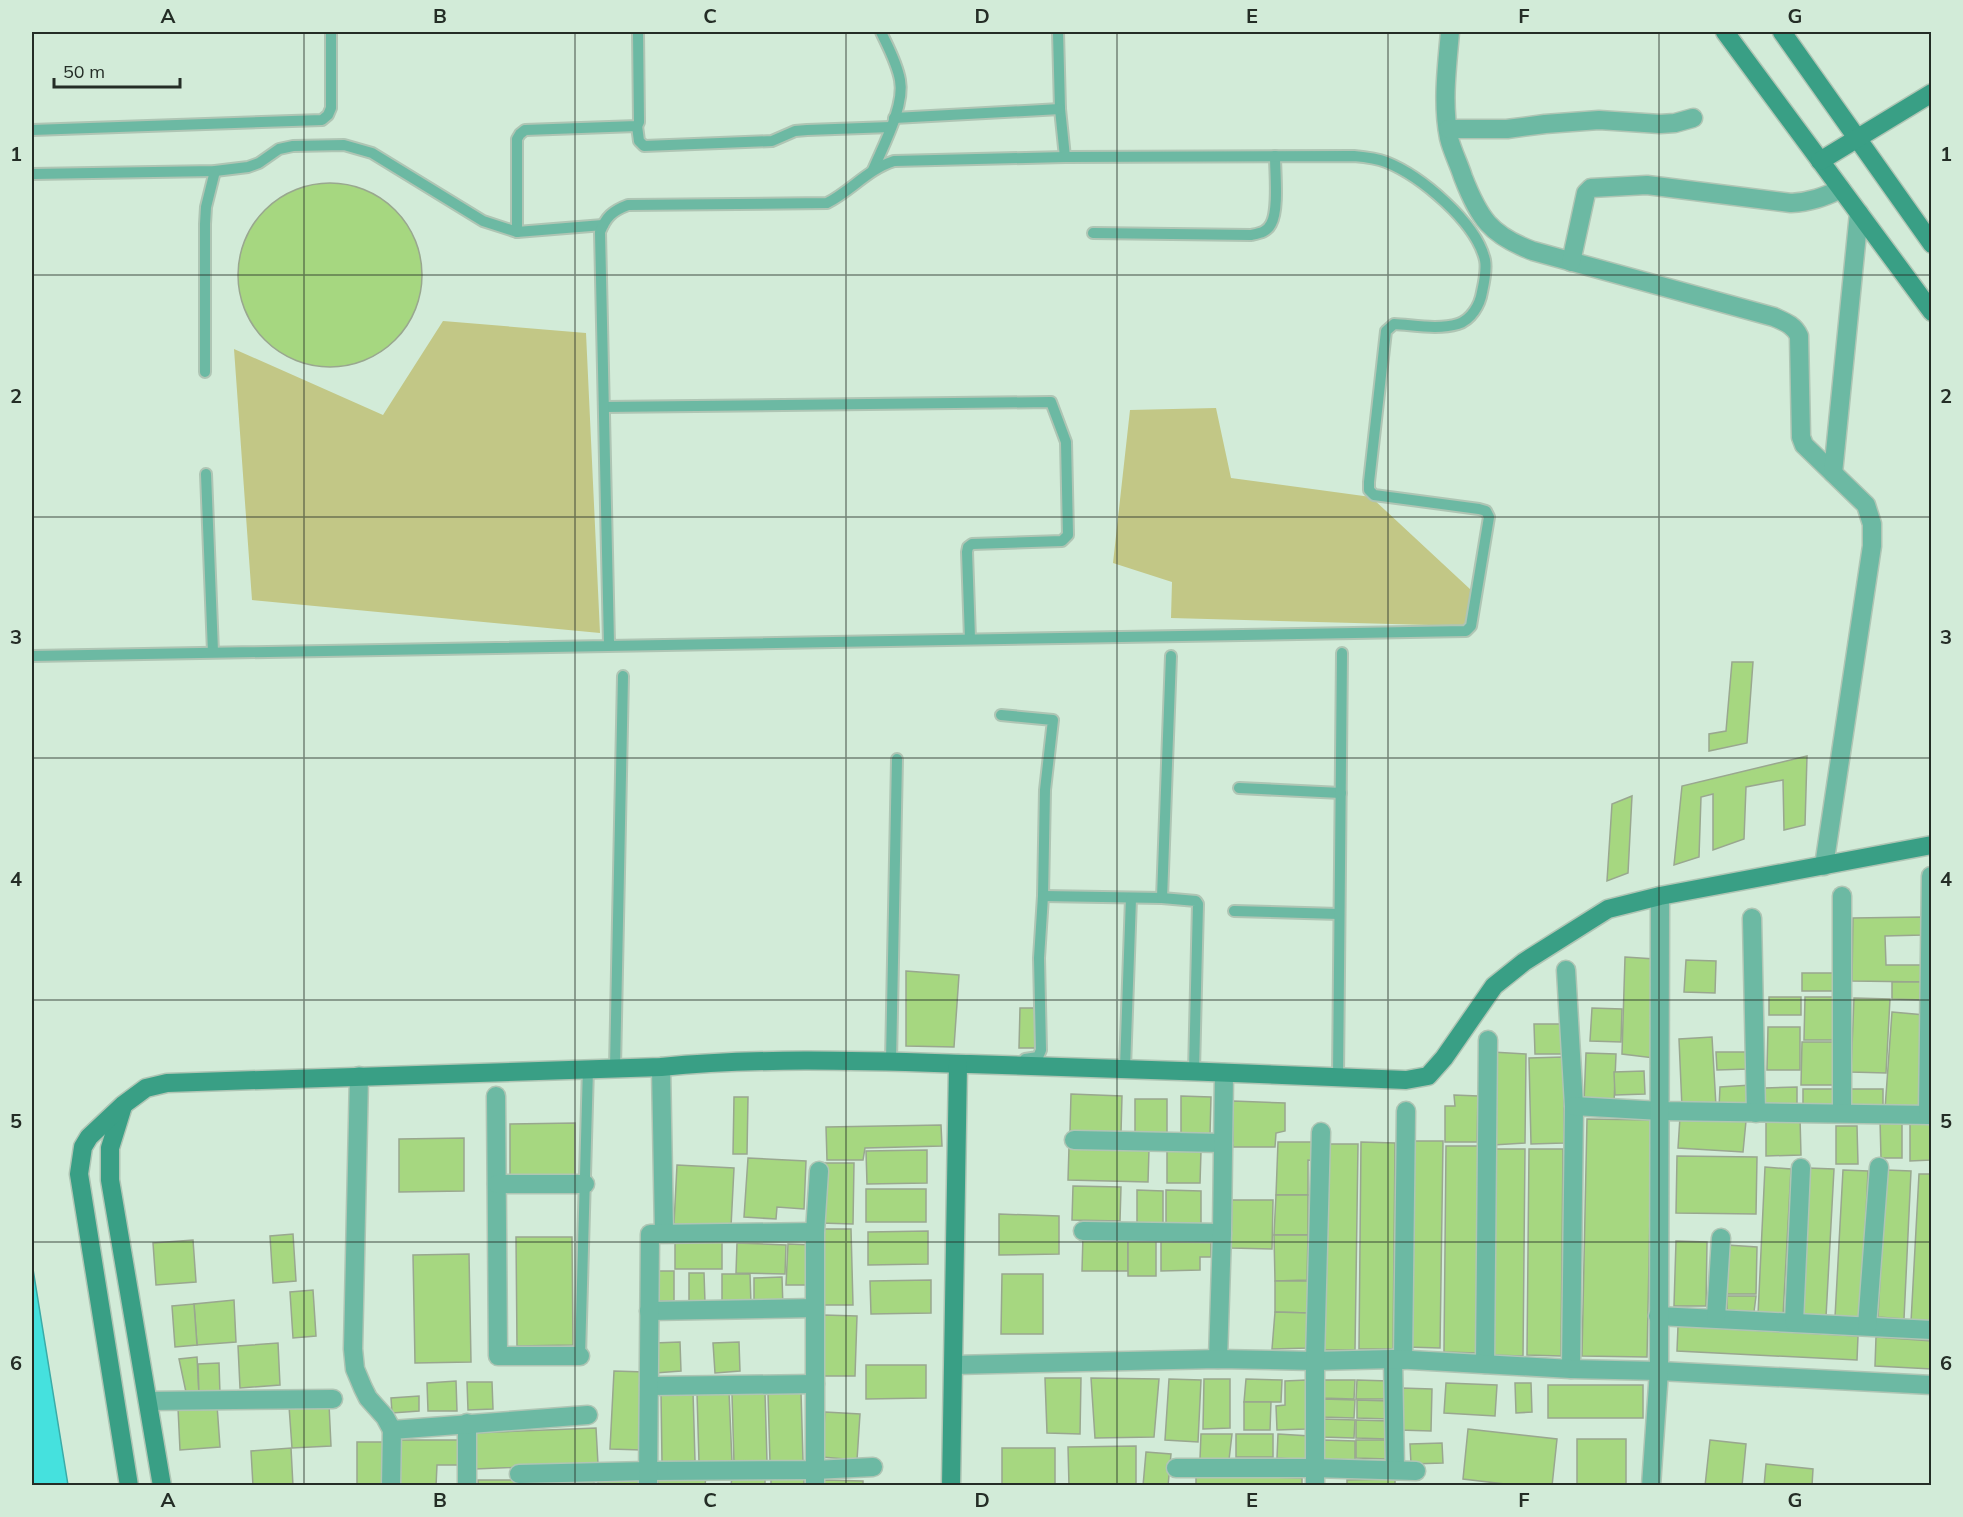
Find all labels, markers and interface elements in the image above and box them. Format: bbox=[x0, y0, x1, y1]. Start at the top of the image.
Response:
text: A bbox=[161, 3, 176, 28]
text: B bbox=[433, 3, 447, 28]
text: C bbox=[703, 3, 717, 28]
text: D bbox=[974, 3, 990, 28]
text: E bbox=[1246, 3, 1258, 28]
text: F bbox=[1518, 3, 1530, 28]
text: G bbox=[1788, 3, 1802, 28]
scale bar bbox=[54, 51, 180, 89]
text: 50 m bbox=[63, 60, 105, 83]
text: 1 bbox=[10, 141, 22, 166]
text: 1 bbox=[1940, 141, 1952, 166]
text: 2 bbox=[10, 383, 22, 408]
text: 2 bbox=[1940, 383, 1952, 408]
text: 3 bbox=[10, 624, 22, 649]
text: 3 bbox=[1940, 624, 1952, 649]
text: 4 bbox=[10, 866, 22, 891]
text: 4 bbox=[1940, 866, 1952, 891]
text: 5 bbox=[10, 1108, 22, 1133]
text: 5 bbox=[1940, 1108, 1952, 1133]
text: 6 bbox=[10, 1350, 22, 1375]
text: 6 bbox=[1940, 1350, 1952, 1375]
text: A bbox=[161, 1487, 176, 1512]
text: B bbox=[433, 1487, 447, 1512]
text: C bbox=[703, 1487, 717, 1512]
text: D bbox=[974, 1487, 990, 1512]
text: E bbox=[1246, 1487, 1258, 1512]
text: F bbox=[1518, 1487, 1530, 1512]
text: G bbox=[1788, 1487, 1802, 1512]

